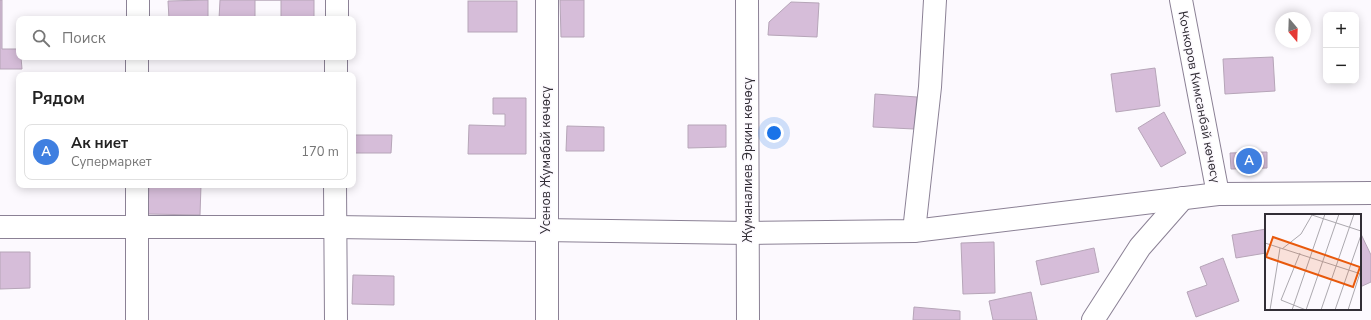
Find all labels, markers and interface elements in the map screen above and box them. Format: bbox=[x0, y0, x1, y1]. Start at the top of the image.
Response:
street label: Кочкоров Кимсанбай көчөсү bbox=[1173, 10, 1225, 185]
north arrow bbox=[1275, 12, 1311, 48]
map controls bbox=[1323, 12, 1359, 84]
button: + bbox=[1323, 12, 1359, 48]
search box bbox=[16, 16, 356, 60]
icon: search bbox=[30, 27, 52, 49]
text: Поиск bbox=[62, 28, 106, 48]
button: − bbox=[1323, 48, 1359, 84]
street label: Жуманалиев Эркин көчөсү bbox=[739, 77, 757, 243]
street label: Усенов Жумабай көчөсү bbox=[537, 86, 555, 235]
text: Рядом bbox=[32, 87, 85, 110]
your location bbox=[764, 123, 784, 143]
text: Ак ниет bbox=[71, 133, 128, 153]
text: A bbox=[41, 143, 51, 161]
text: 170 m bbox=[301, 143, 339, 161]
pin: A bbox=[1236, 146, 1262, 176]
text: Супермаркет bbox=[71, 153, 152, 171]
inset map bbox=[1265, 214, 1361, 310]

